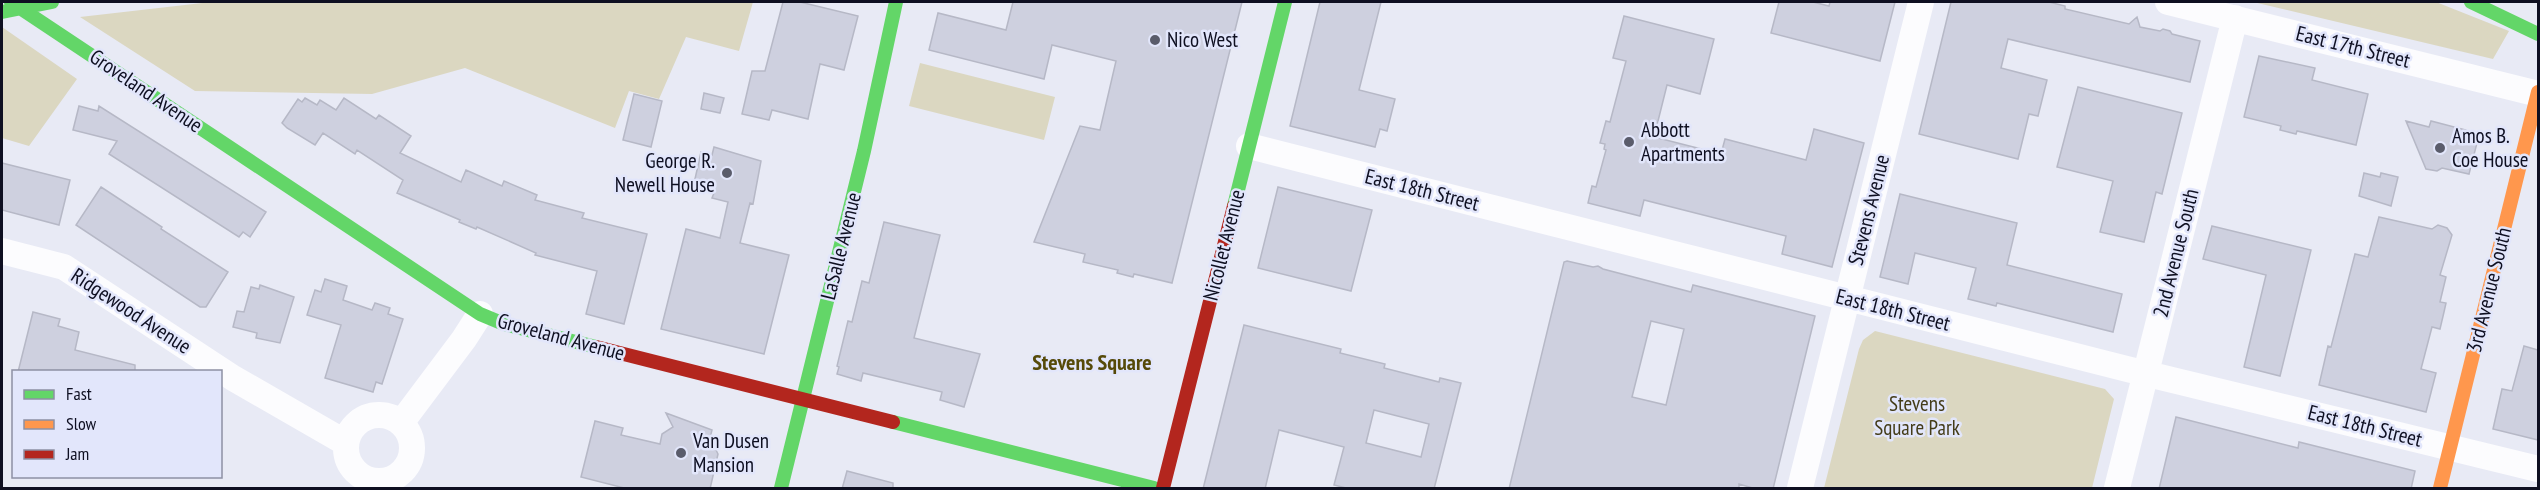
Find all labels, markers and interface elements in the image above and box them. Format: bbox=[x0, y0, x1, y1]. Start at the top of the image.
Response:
street label: East 17th Street bbox=[2293, 19, 2413, 74]
place label: Nico West bbox=[1167, 26, 1238, 53]
marker: Nico West bbox=[1148, 33, 1162, 47]
street label: Groveland Avenue bbox=[85, 43, 208, 138]
place label: Abbott Apartments bbox=[1641, 116, 1725, 167]
place label: Amos B. Coe House bbox=[2452, 122, 2528, 173]
marker: Abbott Apartments bbox=[1622, 135, 1636, 149]
marker: Amos B. Coe House bbox=[2433, 141, 2447, 155]
place label: George R. Newell House bbox=[615, 147, 715, 198]
street label: Stevens Avenue bbox=[1842, 152, 1895, 268]
street label: East 18th Street bbox=[1362, 162, 1482, 217]
marker: George R. Newell House bbox=[720, 166, 734, 180]
street label: 2nd Avenue South bbox=[2147, 186, 2205, 320]
street label: Nicollet Avenue bbox=[1197, 187, 1250, 303]
street label: LaSalle Avenue bbox=[814, 189, 867, 302]
street label: 3rd Avenue South bbox=[2460, 225, 2517, 355]
street label: Ridgewood Avenue bbox=[66, 262, 196, 359]
street label: East 18th Street bbox=[1833, 282, 1953, 337]
street label: Groveland Avenue bbox=[495, 307, 628, 366]
district label: Stevens Square bbox=[1032, 348, 1152, 376]
legend bbox=[12, 370, 222, 478]
text: Fast bbox=[66, 382, 92, 405]
park label: Stevens Square Park bbox=[1874, 390, 1960, 441]
street label: East 18th Street bbox=[2305, 398, 2425, 453]
text: Slow bbox=[66, 412, 97, 435]
place label: Van Dusen Mansion bbox=[692, 427, 769, 478]
text: Jam bbox=[65, 442, 89, 465]
marker: Van Dusen Mansion bbox=[674, 446, 688, 460]

